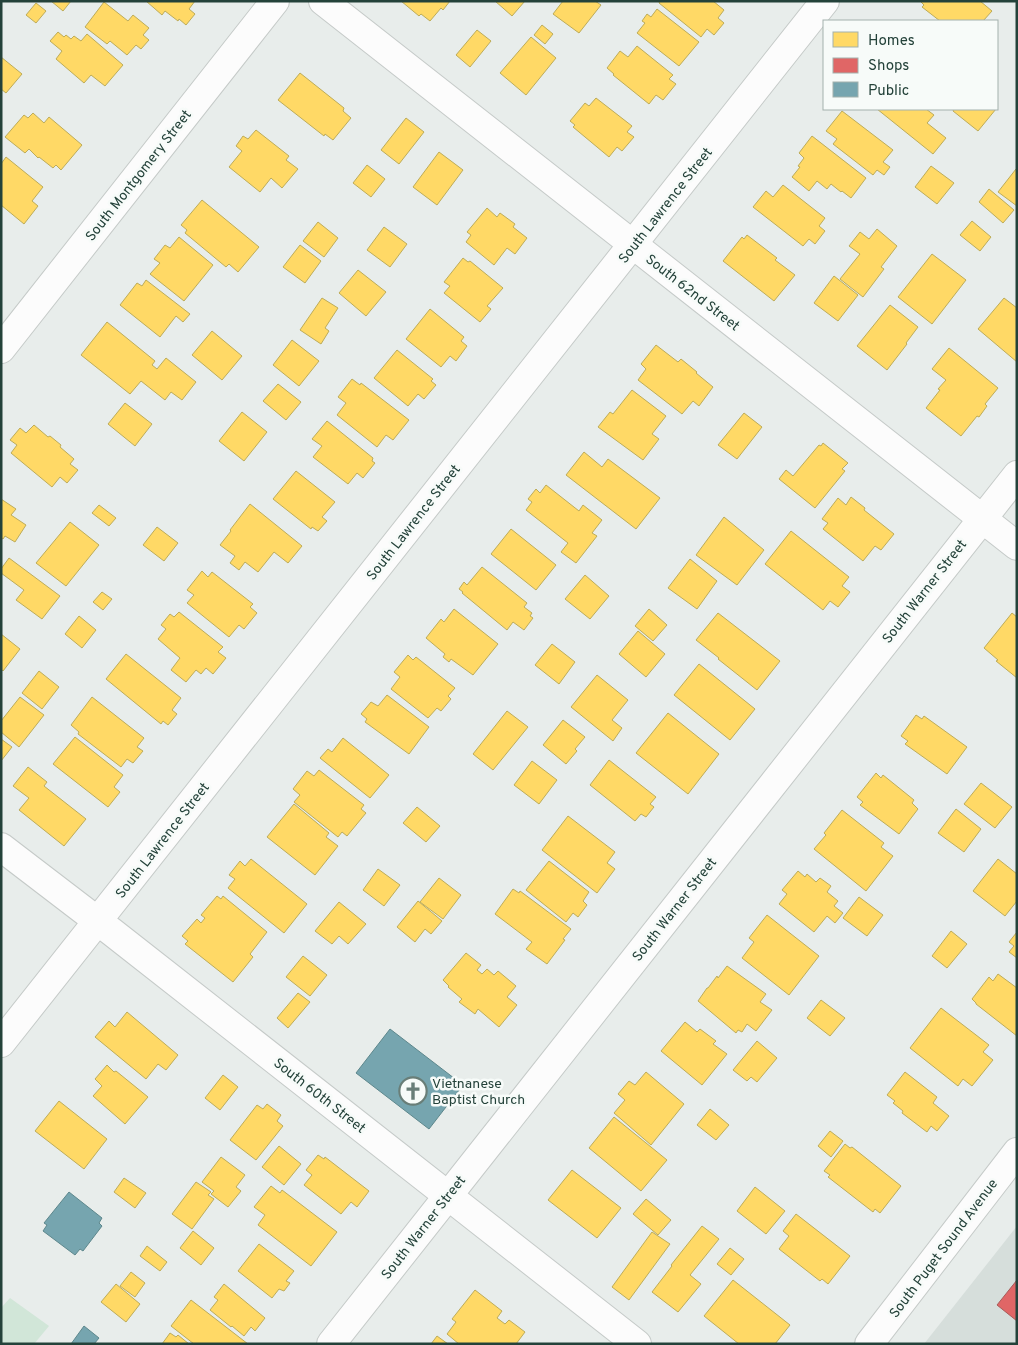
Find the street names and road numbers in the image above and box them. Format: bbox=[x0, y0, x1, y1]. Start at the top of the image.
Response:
street label: South Montgomery Street bbox=[83, 107, 196, 245]
street label: South Lawrence Street bbox=[616, 145, 717, 267]
street label: South 62nd Street bbox=[642, 251, 743, 335]
street label: South Lawrence Street bbox=[364, 462, 465, 584]
street label: South Warner Street bbox=[879, 537, 971, 647]
street label: South Lawrence Street bbox=[113, 780, 214, 902]
street label: South Warner Street bbox=[629, 855, 721, 965]
street label: South 60th Street bbox=[270, 1055, 368, 1137]
street label: South Warner Street bbox=[378, 1173, 470, 1283]
street label: South Puget Sound Avenue bbox=[886, 1176, 1002, 1322]

